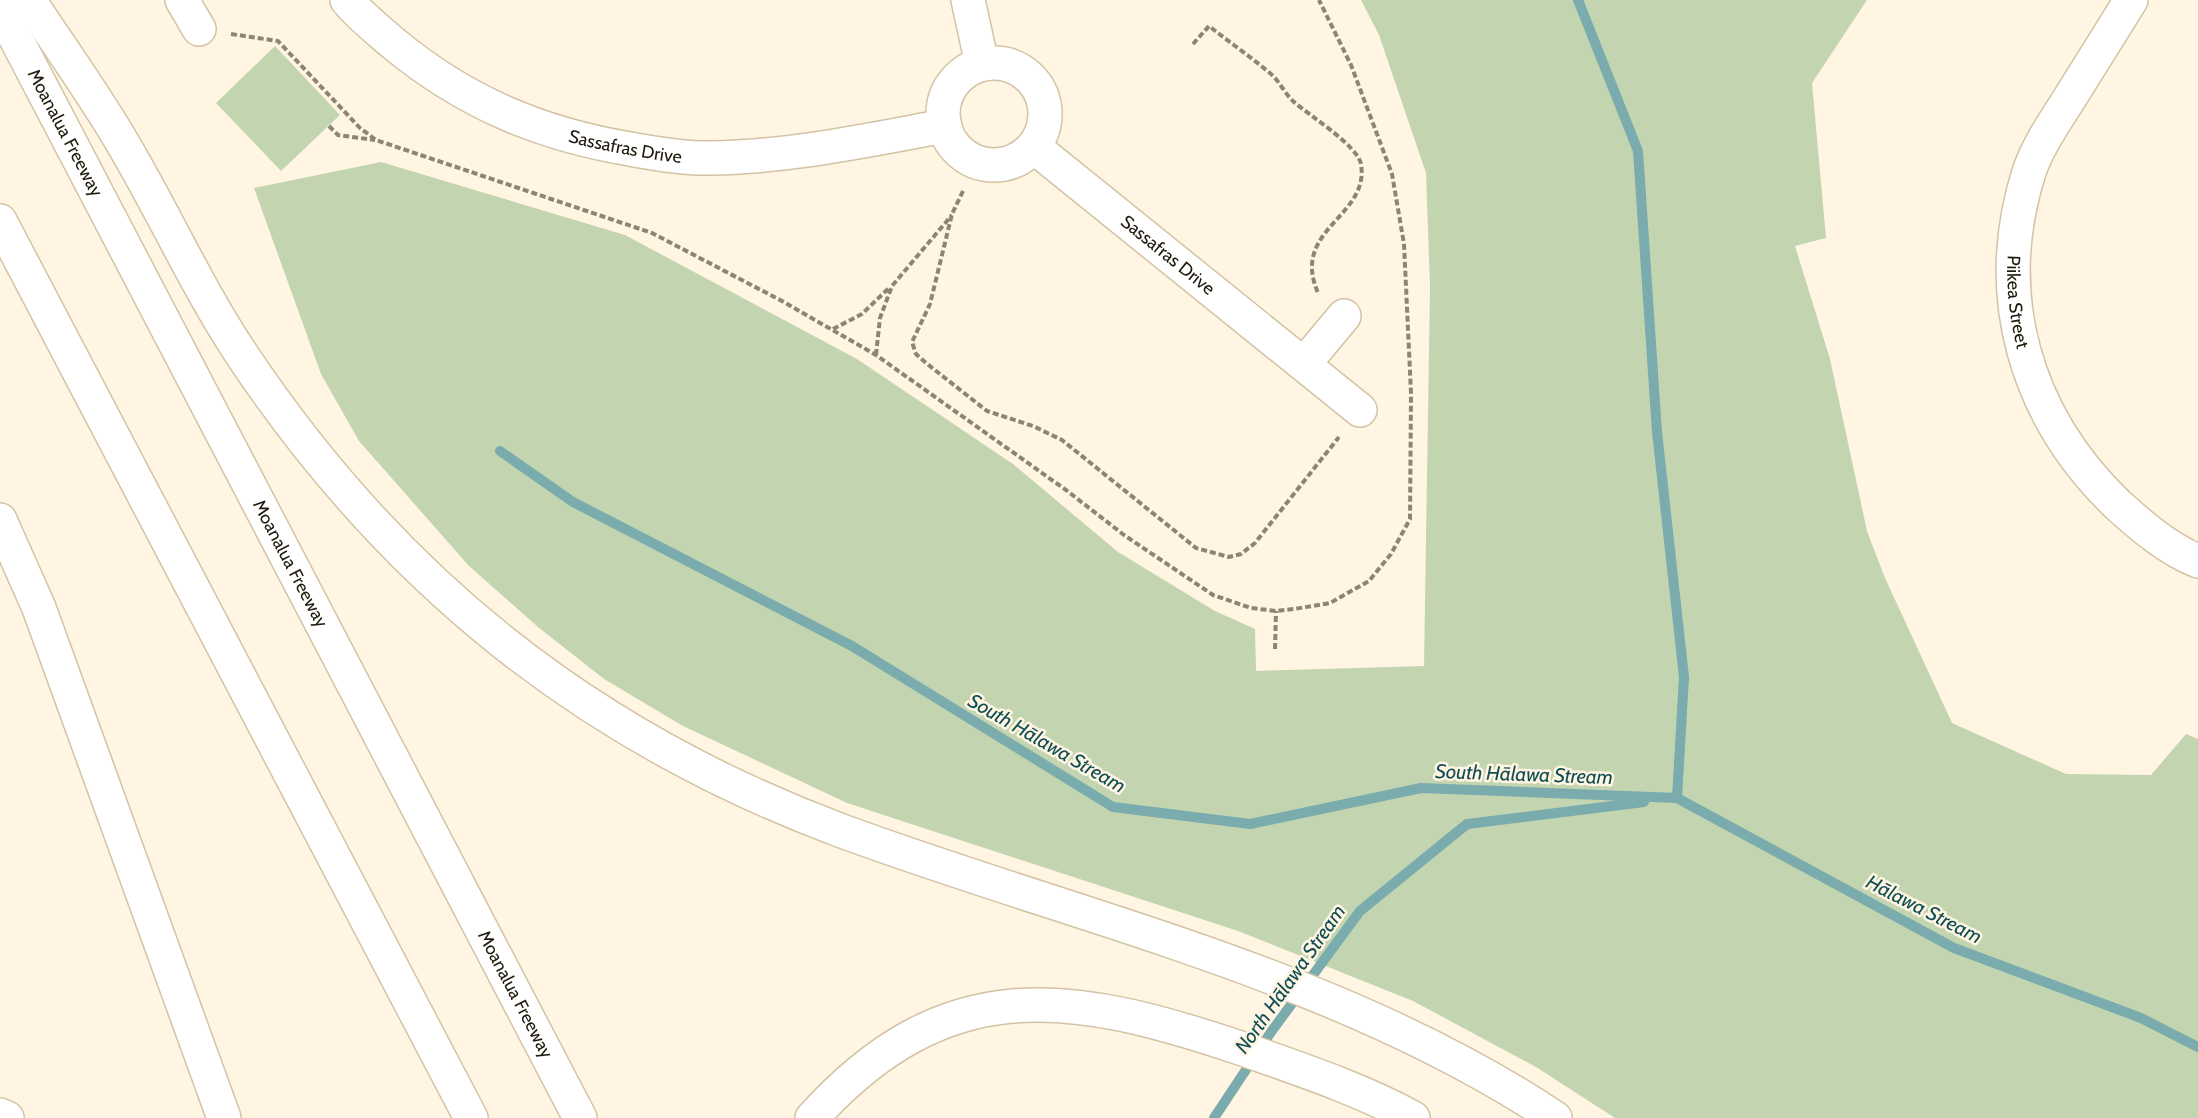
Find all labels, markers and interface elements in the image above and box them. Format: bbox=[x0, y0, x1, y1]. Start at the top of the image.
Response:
street label: Moanalua Freeway bbox=[23, 65, 108, 201]
street label: Sassafras Drive bbox=[566, 125, 683, 168]
street label: Sassafras Drive bbox=[1116, 210, 1219, 300]
street label: Piikea Street bbox=[2002, 255, 2034, 351]
street label: Moanalua Freeway bbox=[248, 496, 333, 631]
water label: South Hālawa Stream bbox=[964, 688, 1130, 798]
water label: South Hālawa Stream bbox=[1435, 759, 1613, 789]
water label: Hālawa Stream bbox=[1862, 870, 1986, 948]
water label: North Hālawa Stream bbox=[1230, 900, 1350, 1058]
street label: Moanalua Freeway bbox=[473, 927, 558, 1062]

